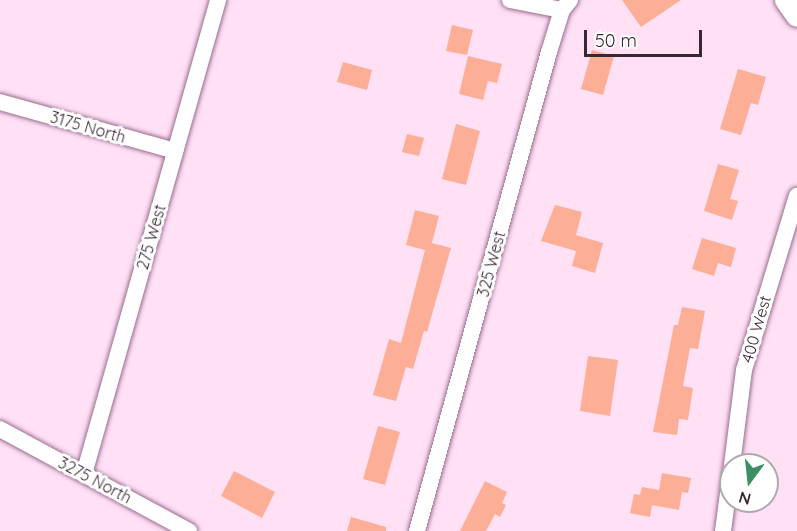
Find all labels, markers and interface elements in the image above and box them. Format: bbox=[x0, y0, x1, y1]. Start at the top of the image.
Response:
scale bar bbox=[587, 18, 706, 56]
text: 50 m bbox=[595, 29, 637, 52]
street label: 3175 North bbox=[48, 107, 128, 147]
street label: 275 West bbox=[133, 202, 169, 272]
street label: 325 West bbox=[473, 229, 509, 299]
street label: 400 West bbox=[737, 293, 775, 365]
street label: 3275 North bbox=[55, 453, 135, 507]
north arrow bbox=[719, 453, 779, 513]
text: N bbox=[737, 487, 753, 510]

